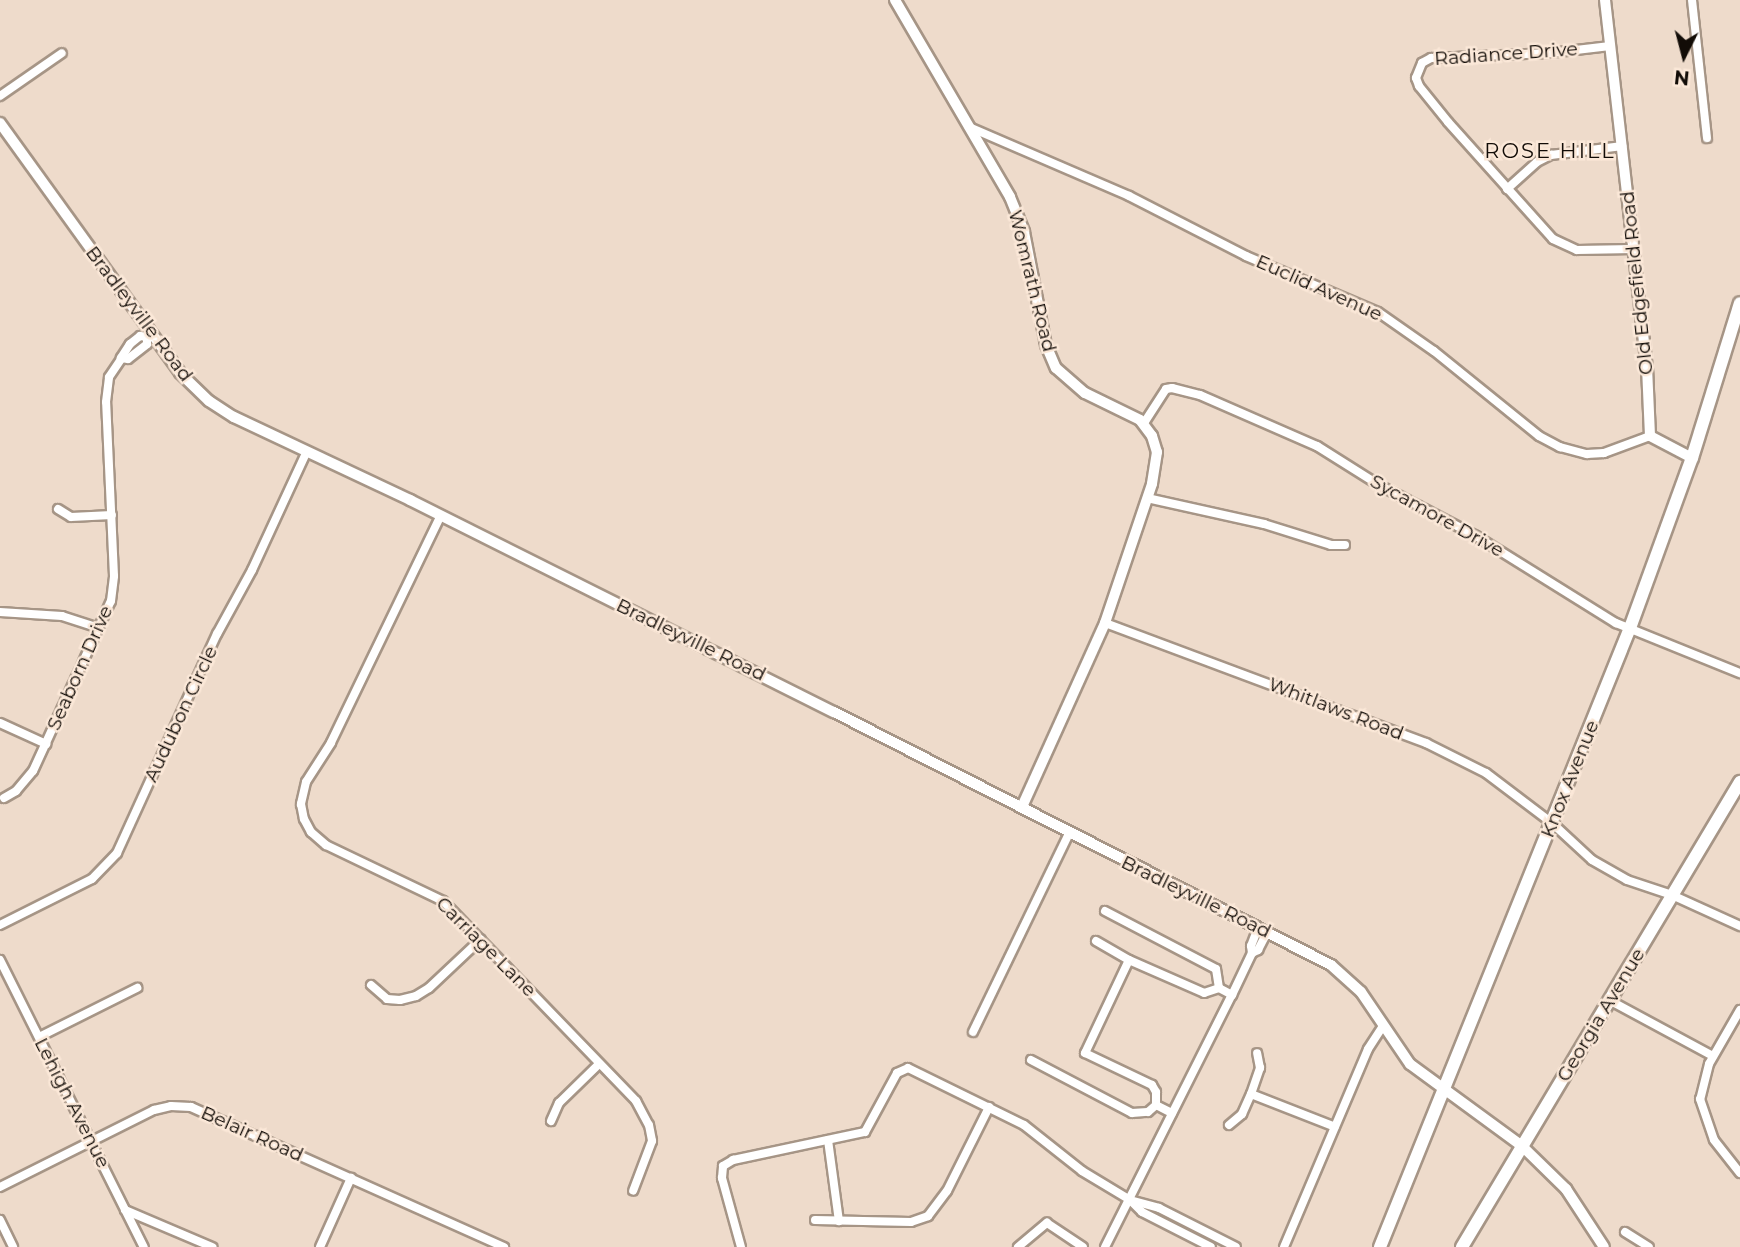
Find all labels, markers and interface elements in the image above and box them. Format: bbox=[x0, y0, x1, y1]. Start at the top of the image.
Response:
north arrow bbox=[1649, 21, 1719, 91]
street label: Radiance Drive bbox=[1434, 38, 1578, 70]
text: N bbox=[1673, 65, 1691, 90]
district label: ROSE HILL bbox=[1485, 138, 1615, 164]
street label: Old Edgefield Road bbox=[1616, 190, 1658, 376]
street label: Womrath Road bbox=[1003, 208, 1061, 354]
street label: Bradleyville Road bbox=[81, 242, 197, 386]
street label: Euclid Avenue bbox=[1252, 250, 1386, 326]
street label: Sycamore Drive bbox=[1366, 470, 1508, 562]
street label: Bradleyville Road bbox=[612, 594, 770, 686]
street label: Seaborn Drive bbox=[42, 602, 118, 734]
street label: Audubon Circle bbox=[139, 642, 223, 786]
street label: Whitlaws Road bbox=[1265, 673, 1407, 745]
street label: Knox Avenue bbox=[1536, 717, 1604, 841]
street label: Bradleyville Road bbox=[1117, 851, 1275, 943]
street label: Carriage Lane bbox=[431, 892, 541, 1002]
street label: Georgia Avenue bbox=[1552, 944, 1650, 1086]
street label: Lehigh Avenue bbox=[29, 1034, 115, 1172]
street label: Belair Road bbox=[197, 1101, 307, 1167]

